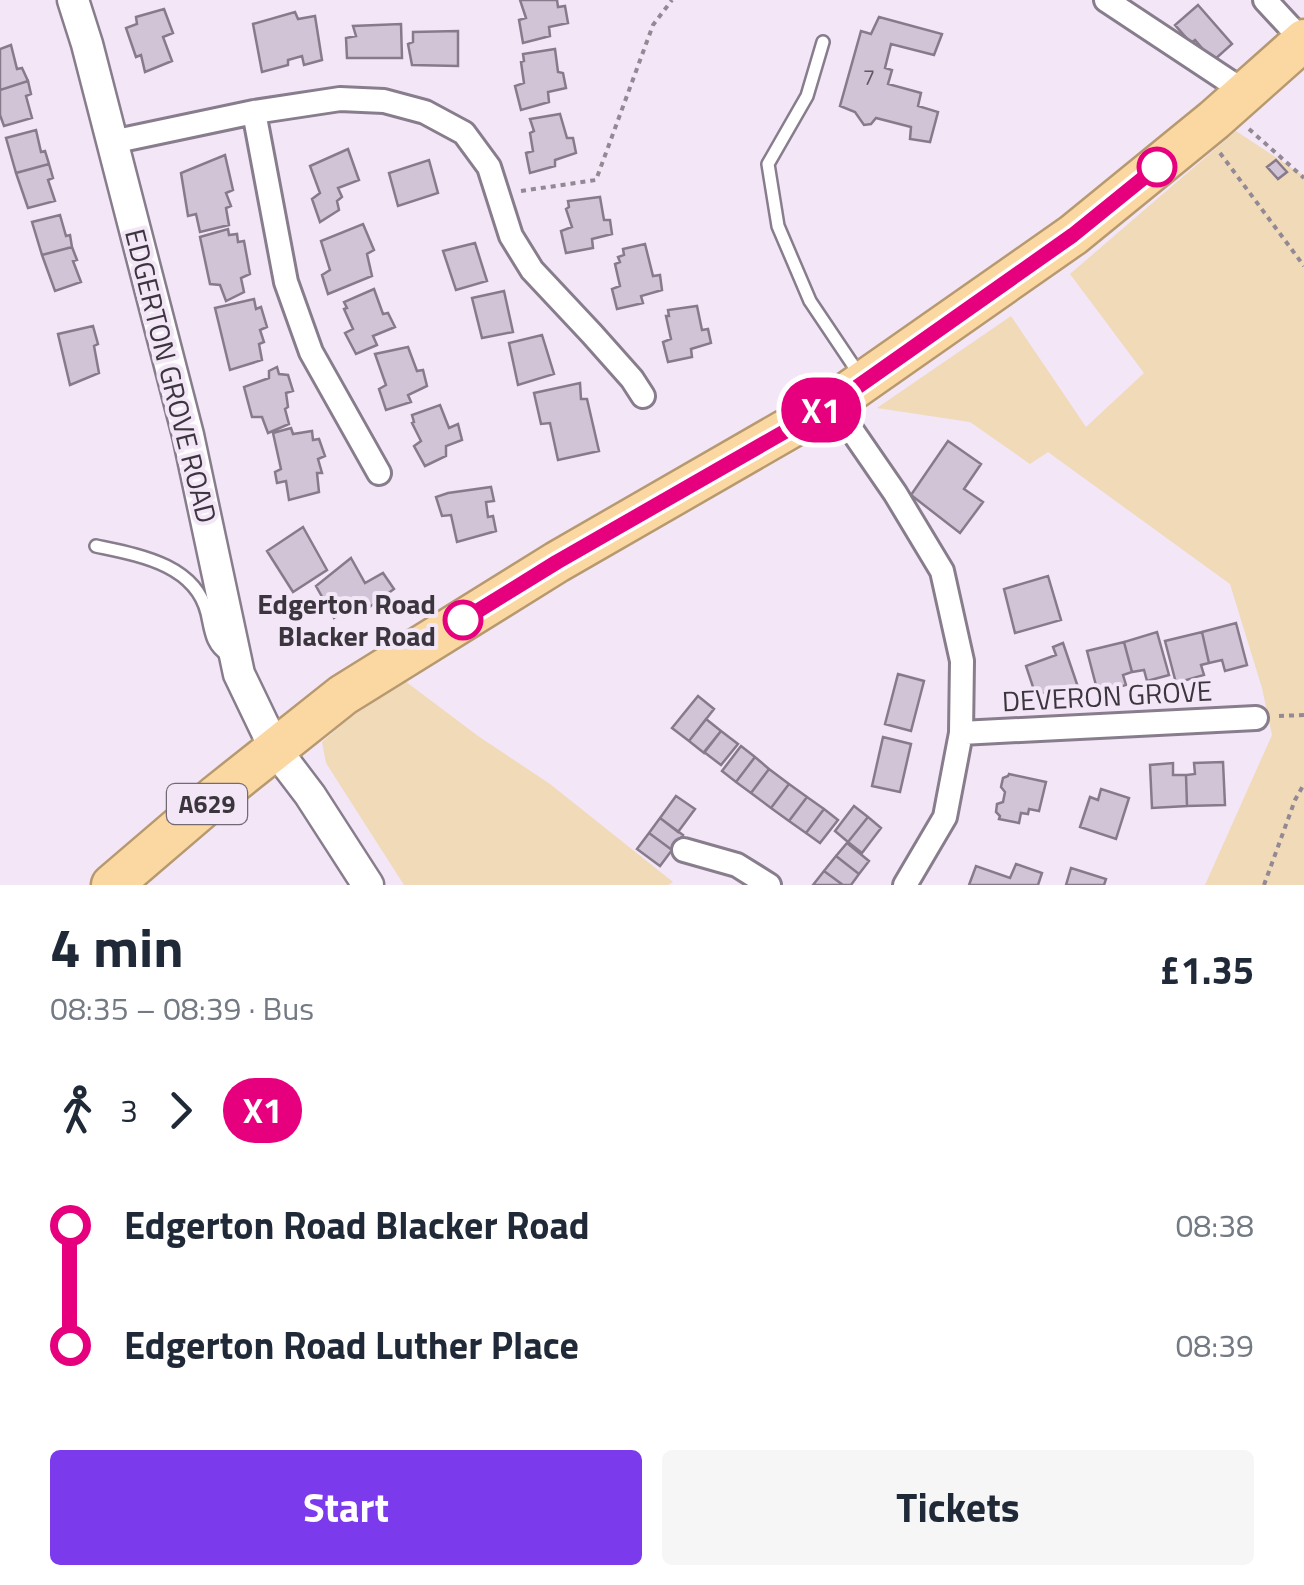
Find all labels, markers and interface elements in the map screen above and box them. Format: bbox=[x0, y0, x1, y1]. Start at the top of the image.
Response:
house number: 7 bbox=[863, 60, 875, 94]
unlabelled marker bbox=[1138, 148, 1176, 186]
street label: EDGERTON GROVE ROAD bbox=[114, 224, 229, 527]
line badge: X1 bbox=[776, 378, 866, 442]
text: X1 bbox=[801, 383, 841, 437]
place label: Edgerton Road Blacker Road bbox=[257, 582, 436, 657]
marker: Edgerton Road Blacker Road bbox=[444, 601, 482, 639]
street label: DEVERON GROVE bbox=[1001, 669, 1213, 722]
road number: A629 bbox=[167, 784, 247, 824]
text: 4 min bbox=[50, 905, 184, 988]
text: £1.35 bbox=[1159, 941, 1254, 999]
text: 08:35 – 08:39 · Bus bbox=[50, 984, 314, 1032]
icon: walk bbox=[50, 1083, 105, 1138]
icon: forward bbox=[153, 1083, 208, 1138]
text: X1 bbox=[243, 1083, 282, 1137]
text: 3 bbox=[120, 1086, 138, 1134]
text: Edgerton Road Blacker Road bbox=[124, 1196, 590, 1254]
text: 08:38 bbox=[1175, 1201, 1254, 1249]
text: Edgerton Road Luther Place bbox=[124, 1316, 579, 1374]
text: 08:39 bbox=[1175, 1321, 1254, 1369]
button: Start bbox=[50, 1450, 642, 1565]
button: Tickets bbox=[662, 1450, 1254, 1565]

